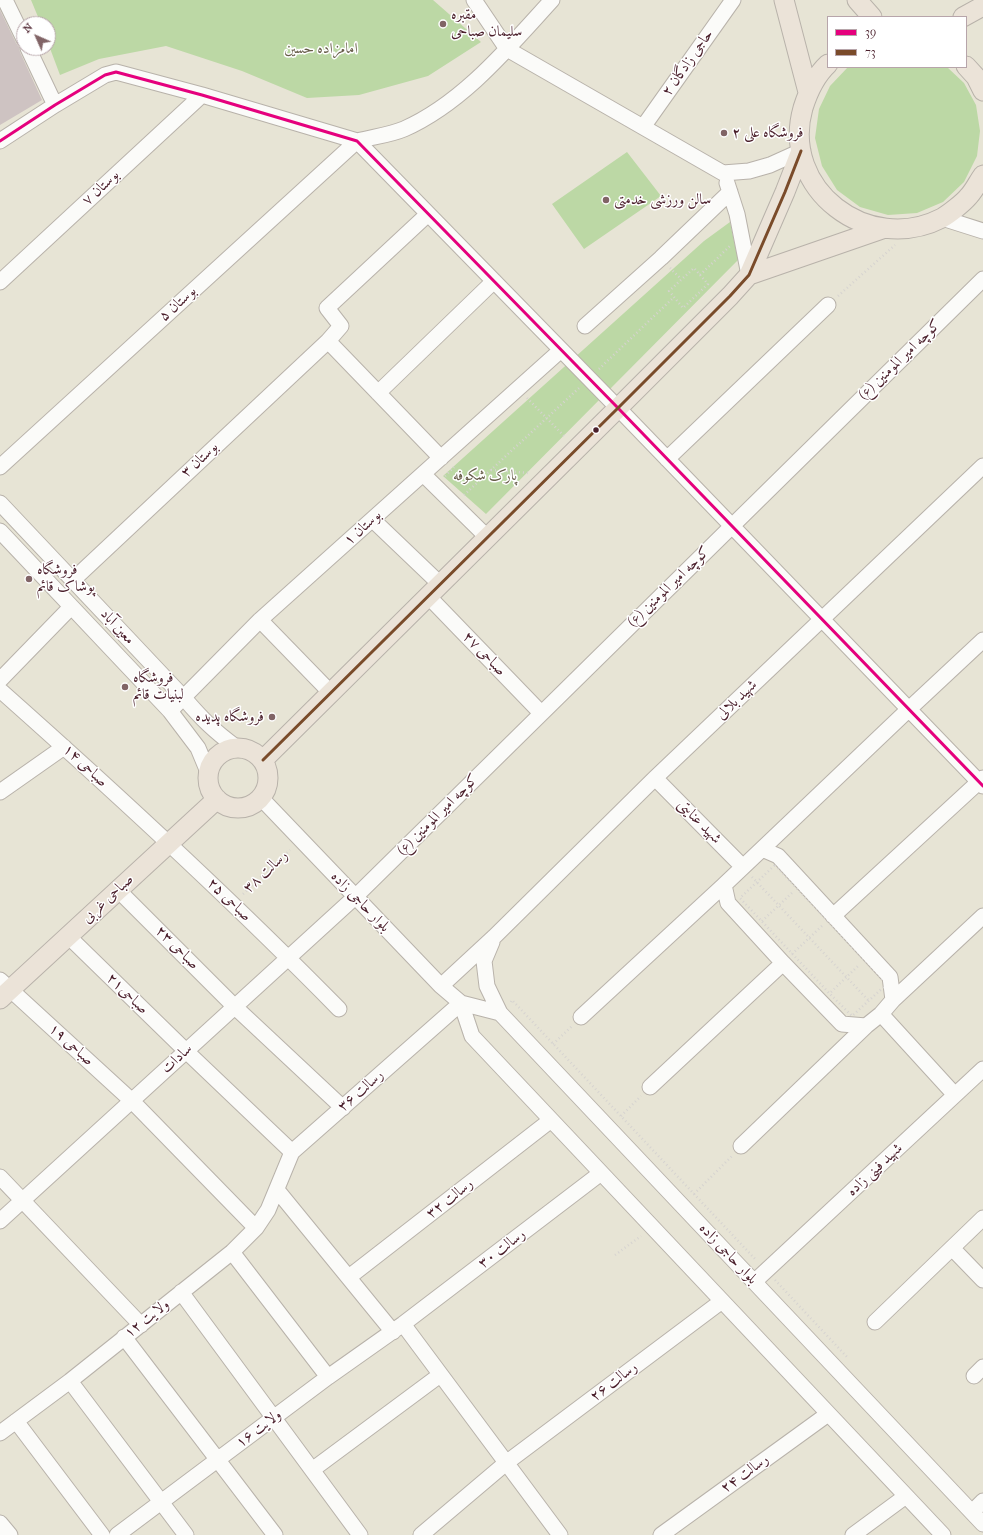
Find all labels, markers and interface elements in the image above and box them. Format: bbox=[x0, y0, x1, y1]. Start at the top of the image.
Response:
place label: مقبره سلیمان صباحی bbox=[451, 6, 522, 41]
north arrow bbox=[16, 16, 56, 56]
legend bbox=[827, 16, 967, 68]
marker: مقبره سلیمان صباحی bbox=[438, 19, 448, 29]
text: N bbox=[20, 20, 35, 35]
text: 39 bbox=[865, 25, 876, 39]
street label: حاجی زادگان ۲ bbox=[658, 26, 718, 100]
park label: امامزاده حسین bbox=[284, 40, 358, 58]
text: 73 bbox=[865, 45, 876, 59]
place label: فروشگاه علی ۲ bbox=[732, 124, 803, 142]
marker: فروشگاه علی ۲ bbox=[719, 128, 729, 138]
street label: بوستان ۷ bbox=[79, 166, 123, 210]
place label: سالن ورزشی خدمتی bbox=[614, 191, 711, 209]
marker: سالن ورزشی خدمتی bbox=[601, 195, 611, 205]
street label: بوستان ۵ bbox=[156, 283, 200, 325]
street label: کوچه امیر المومنین (ع) bbox=[855, 316, 945, 404]
unlabelled marker bbox=[591, 425, 601, 435]
street label: بوستان ۳ bbox=[178, 438, 222, 482]
park label: پارک شکوفه bbox=[453, 467, 517, 485]
street label: بوستان ۱ bbox=[341, 507, 385, 549]
street label: کوچه امیر المومنین (ع) bbox=[624, 543, 714, 631]
place label: فروشگاه پوشاک قائم bbox=[37, 561, 95, 596]
marker: فروشگاه پوشاک قائم bbox=[24, 574, 34, 584]
street label: معین آباد bbox=[96, 605, 138, 649]
street label: صباحی ۲۷ bbox=[459, 628, 509, 680]
place label: فروشگاه لبنیات قائم bbox=[133, 669, 184, 704]
street label: شهید بلالی bbox=[713, 676, 761, 724]
marker: فروشگاه لبنیات قائم bbox=[120, 682, 130, 692]
place label: فروشگاه پدیده bbox=[195, 708, 264, 726]
marker: فروشگاه پدیده bbox=[267, 712, 277, 722]
street label: صباحی ۱۴ bbox=[59, 741, 111, 791]
street label: کوچه امیر المومنین (ع) bbox=[393, 770, 483, 860]
street label: شهید عنایتی bbox=[673, 796, 725, 848]
street label: رسالت ۳۸ bbox=[240, 847, 292, 897]
street label: بلوار حاجی زاده bbox=[327, 868, 393, 936]
street label: صباحی غربی bbox=[79, 871, 137, 927]
street label: صباحی ۲۵ bbox=[203, 875, 255, 925]
street label: صباحی ۲۳ bbox=[151, 922, 203, 974]
street label: صباحی۲۱ bbox=[102, 970, 152, 1018]
street label: صباحی ۱۹ bbox=[45, 1020, 97, 1070]
street label: سادات bbox=[158, 1040, 196, 1078]
street label: رسالت ۳۶ bbox=[335, 1066, 387, 1116]
street label: شهید فینی زاده bbox=[843, 1140, 907, 1200]
street label: رسالت ۳۲ bbox=[423, 1175, 477, 1223]
street label: بلوار حاجی زاده bbox=[695, 1220, 761, 1288]
street label: رسالت ۳۰ bbox=[475, 1225, 529, 1273]
street label: ولایت ۱۲ bbox=[121, 1296, 173, 1342]
street label: رسالت ۲۶ bbox=[587, 1358, 641, 1406]
street label: ولایت ۱۶ bbox=[233, 1406, 285, 1452]
street label: رسالت ۲۴ bbox=[718, 1451, 772, 1497]

